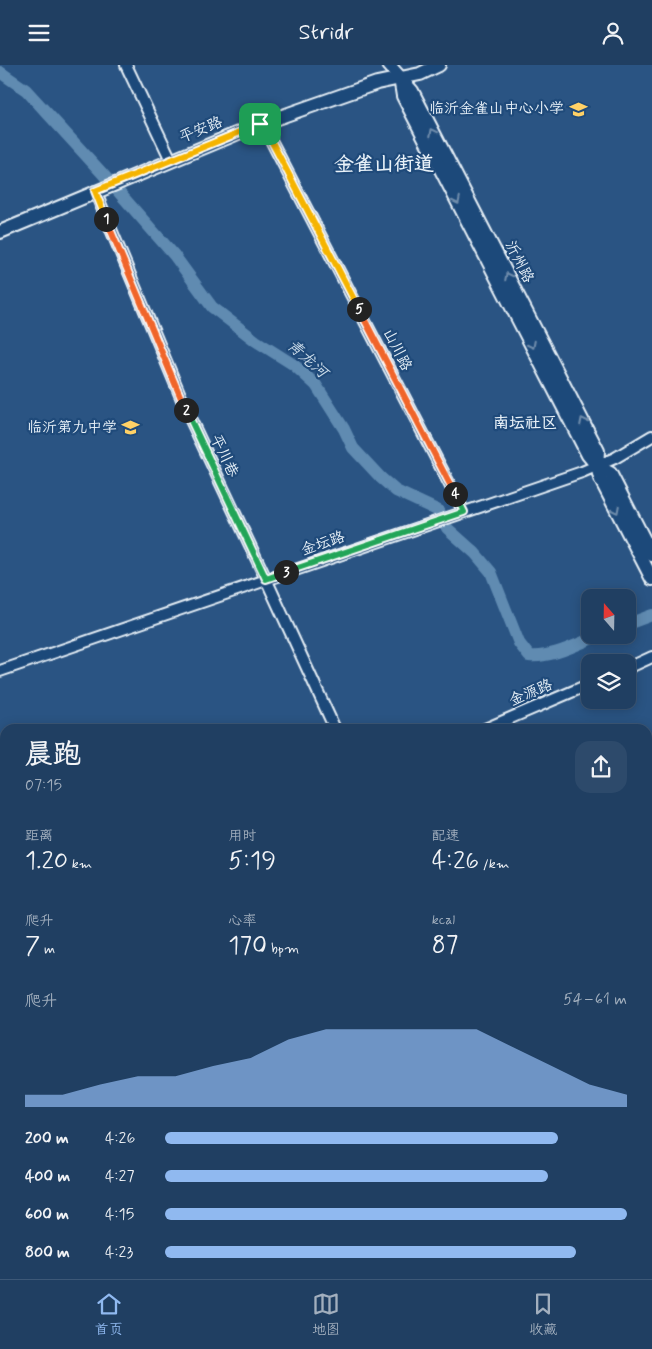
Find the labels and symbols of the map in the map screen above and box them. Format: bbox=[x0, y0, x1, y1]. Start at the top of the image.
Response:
place label: 临沂金雀山中心小学 bbox=[429, 99, 564, 119]
school or university icon: 临沂金雀山中心小学 bbox=[568, 99, 588, 119]
pin bbox=[239, 103, 281, 145]
street label: 平安路 bbox=[176, 112, 226, 148]
one-way arrow bbox=[429, 128, 439, 137]
district label: 金雀山街道 bbox=[334, 151, 434, 178]
one-way arrow bbox=[451, 196, 461, 205]
pin: 1 bbox=[94, 207, 118, 231]
street label: 沂州路 bbox=[500, 237, 538, 287]
one-way arrow bbox=[504, 272, 514, 281]
pin: 5 bbox=[346, 297, 372, 321]
street label: 山川路 bbox=[378, 325, 416, 375]
water label: 青龙河 bbox=[282, 335, 334, 385]
one-way arrow bbox=[526, 340, 536, 349]
pin: 2 bbox=[174, 397, 198, 423]
district label: 南坛社区 bbox=[493, 413, 557, 434]
one-way arrow bbox=[579, 417, 589, 426]
place label: 临沂第九中学 bbox=[27, 418, 117, 438]
school or university icon: 临沂第九中学 bbox=[121, 418, 141, 438]
street label: 平川巷 bbox=[205, 431, 243, 481]
pin: 4 bbox=[442, 481, 468, 507]
one-way arrow bbox=[610, 505, 621, 514]
street label: 金坛路 bbox=[298, 527, 348, 561]
pin: 3 bbox=[274, 559, 298, 585]
north arrow bbox=[581, 589, 636, 644]
street label: 金源路 bbox=[506, 675, 556, 711]

